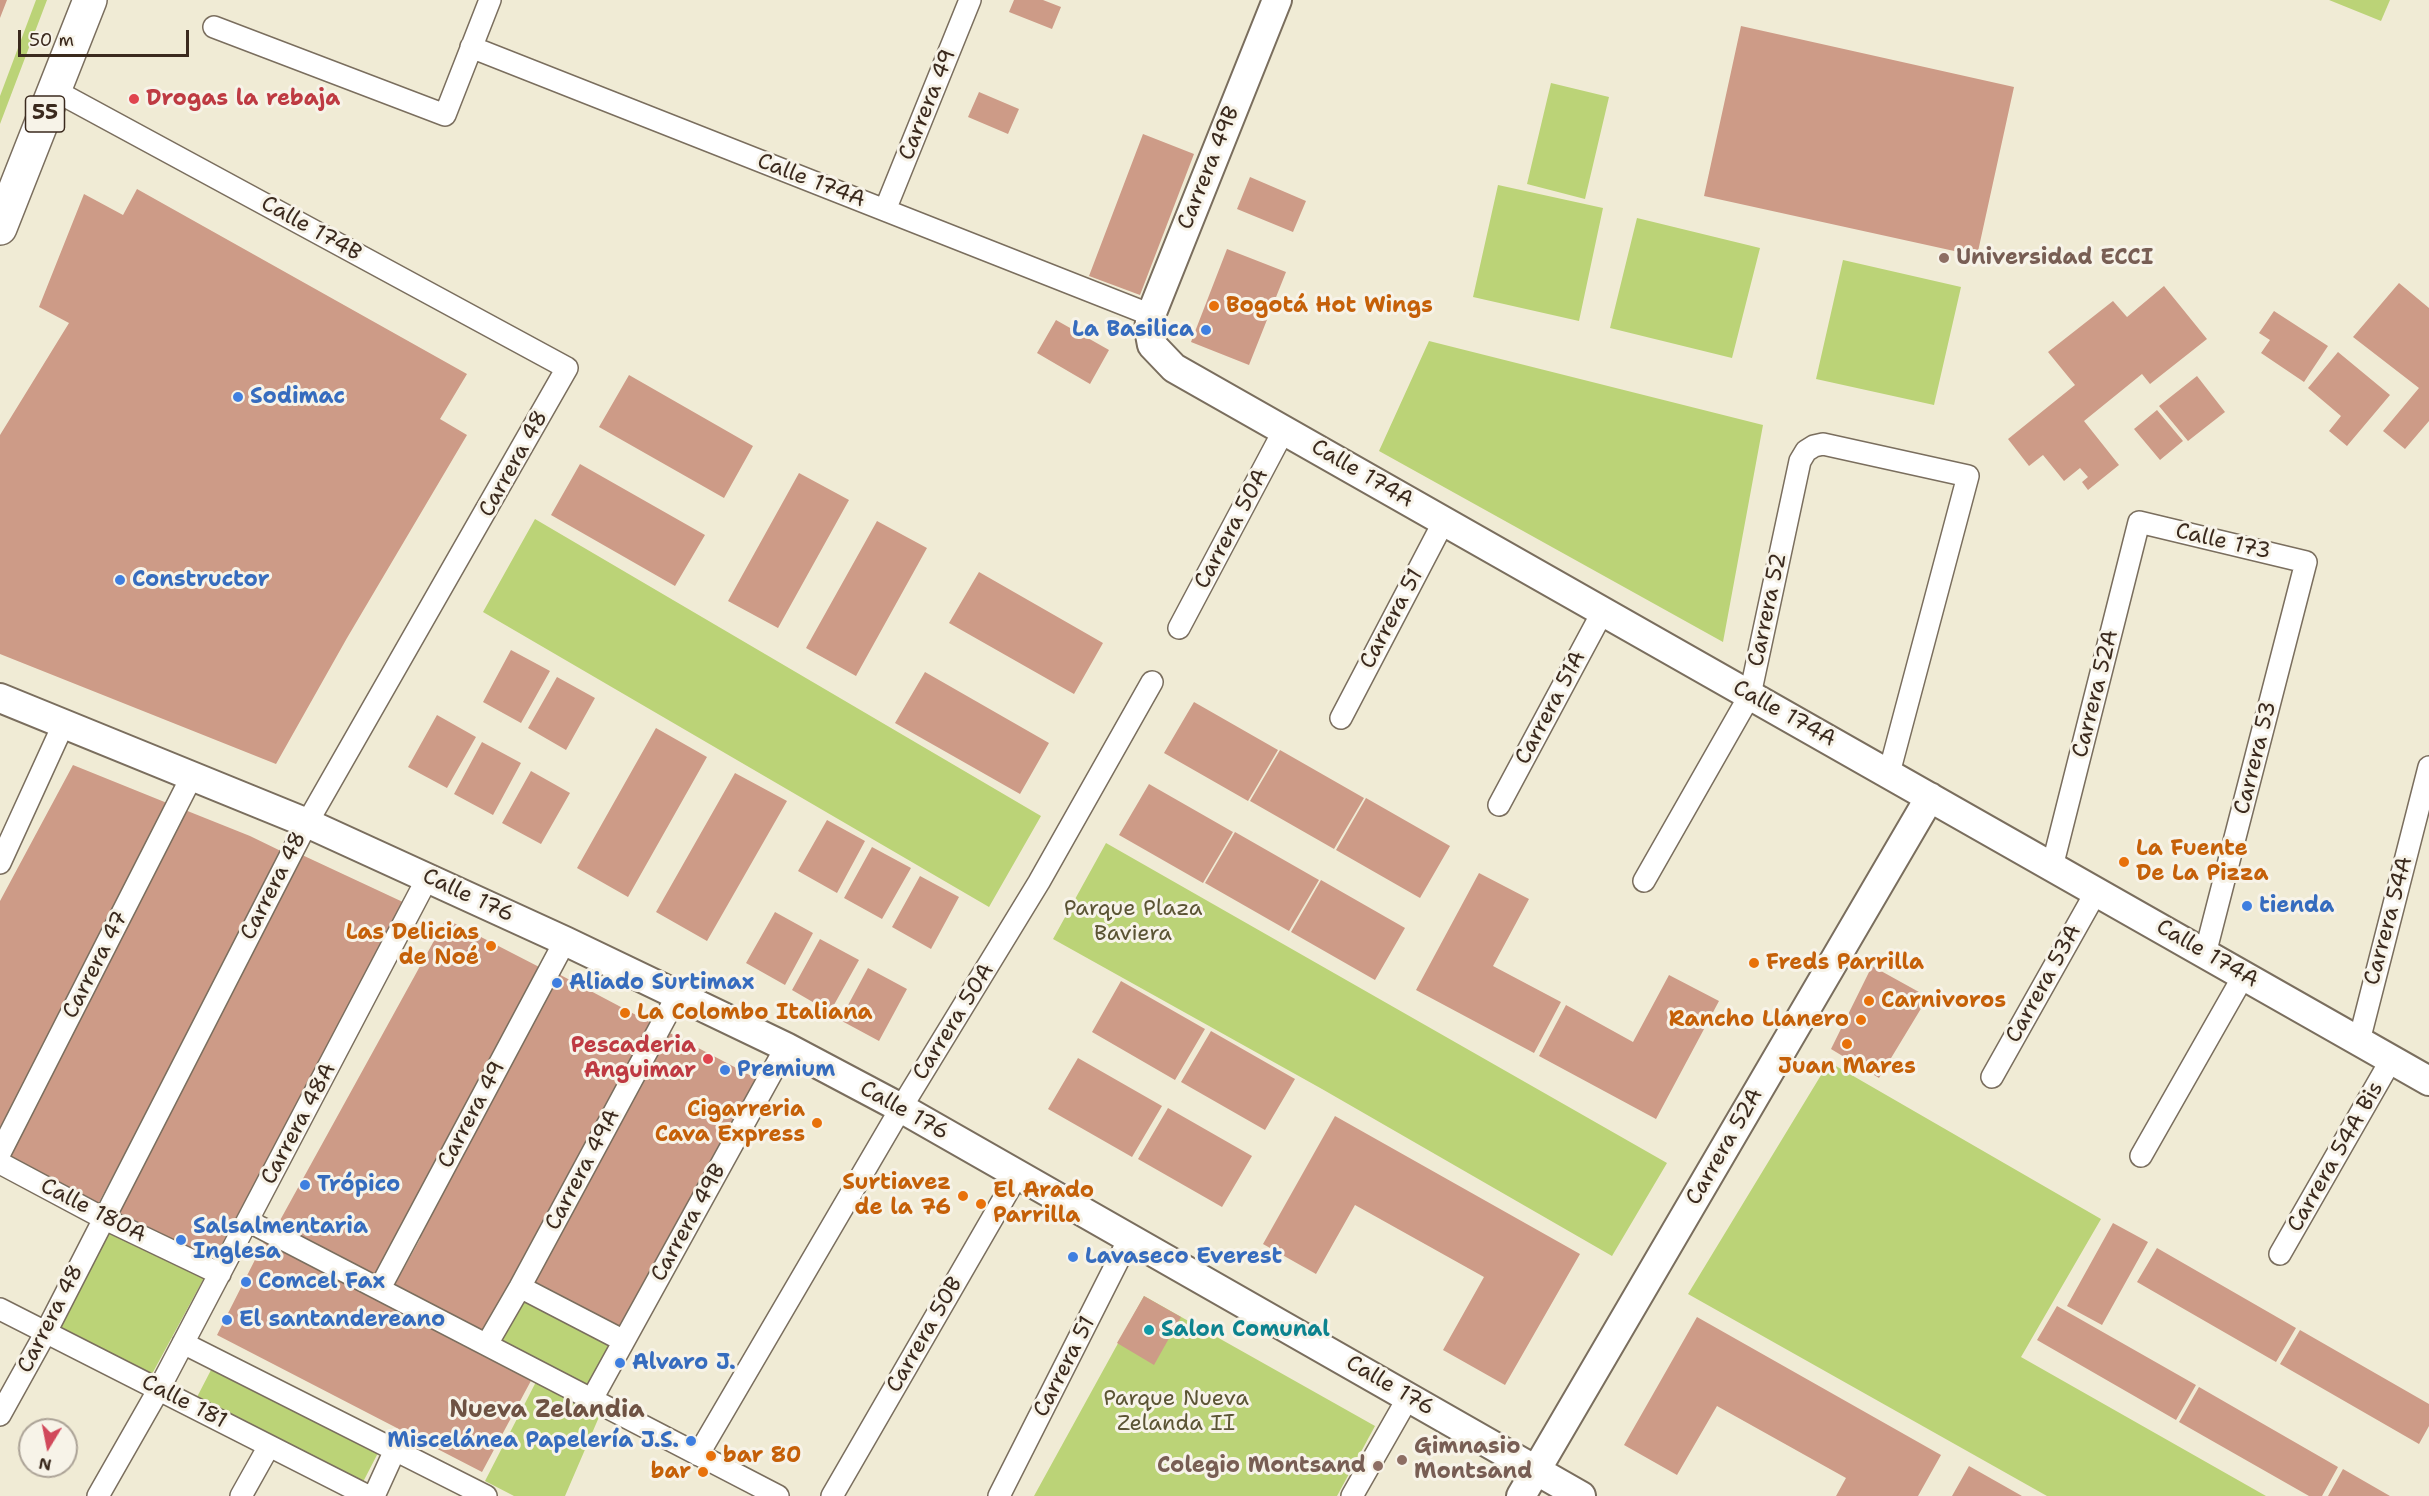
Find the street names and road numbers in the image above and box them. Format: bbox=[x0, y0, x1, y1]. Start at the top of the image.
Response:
street label: Carrera 49 bbox=[894, 46, 962, 164]
road number: 55 bbox=[26, 96, 64, 132]
street label: Carrera 49B bbox=[1172, 103, 1246, 233]
street label: Calle 174A bbox=[753, 148, 869, 214]
street label: Calle 174B bbox=[256, 191, 366, 267]
street label: Carrera 48 bbox=[474, 406, 554, 522]
street label: Calle 174A bbox=[1306, 434, 1418, 514]
street label: Carrera 50A bbox=[1189, 464, 1275, 594]
street label: Calle 173 bbox=[2173, 518, 2273, 566]
street label: Carrera 52 bbox=[1743, 551, 1793, 669]
street label: Carrera 51 bbox=[1355, 565, 1429, 673]
street label: Carrera 52A bbox=[2067, 628, 2125, 760]
street label: Carrera 51A bbox=[1510, 647, 1592, 769]
street label: Calle 174A bbox=[1728, 675, 1840, 753]
street label: Carrera 53 bbox=[2229, 699, 2283, 817]
street label: Carrera 48 bbox=[235, 827, 313, 945]
street label: Carrera 54A bbox=[2359, 854, 2419, 988]
street label: Calle 176 bbox=[418, 863, 518, 929]
street label: Carrera 47 bbox=[58, 907, 134, 1023]
street label: Calle 174A bbox=[2151, 914, 2263, 994]
street label: Carrera 53A bbox=[2001, 920, 2087, 1048]
street label: Carrera 50A bbox=[908, 959, 1000, 1085]
street label: Carrera 49 bbox=[433, 1057, 511, 1173]
street label: Carrera 48A bbox=[256, 1059, 342, 1189]
street label: Calle 176 bbox=[855, 1076, 953, 1146]
street label: Carrera 54A Bis bbox=[2282, 1077, 2390, 1237]
street label: Carrera 52A bbox=[1681, 1084, 1769, 1210]
street label: Carrera 49A bbox=[540, 1105, 626, 1235]
street label: Carrera 49B bbox=[646, 1160, 732, 1286]
street label: Calle 180A bbox=[36, 1173, 150, 1249]
street label: Carrera 48 bbox=[12, 1260, 90, 1378]
street label: Carrera 50B bbox=[881, 1272, 969, 1398]
street label: Carrera 51 bbox=[1028, 1312, 1102, 1422]
street label: Calle 176 bbox=[1341, 1350, 1439, 1422]
street label: Calle 181 bbox=[137, 1369, 231, 1435]

